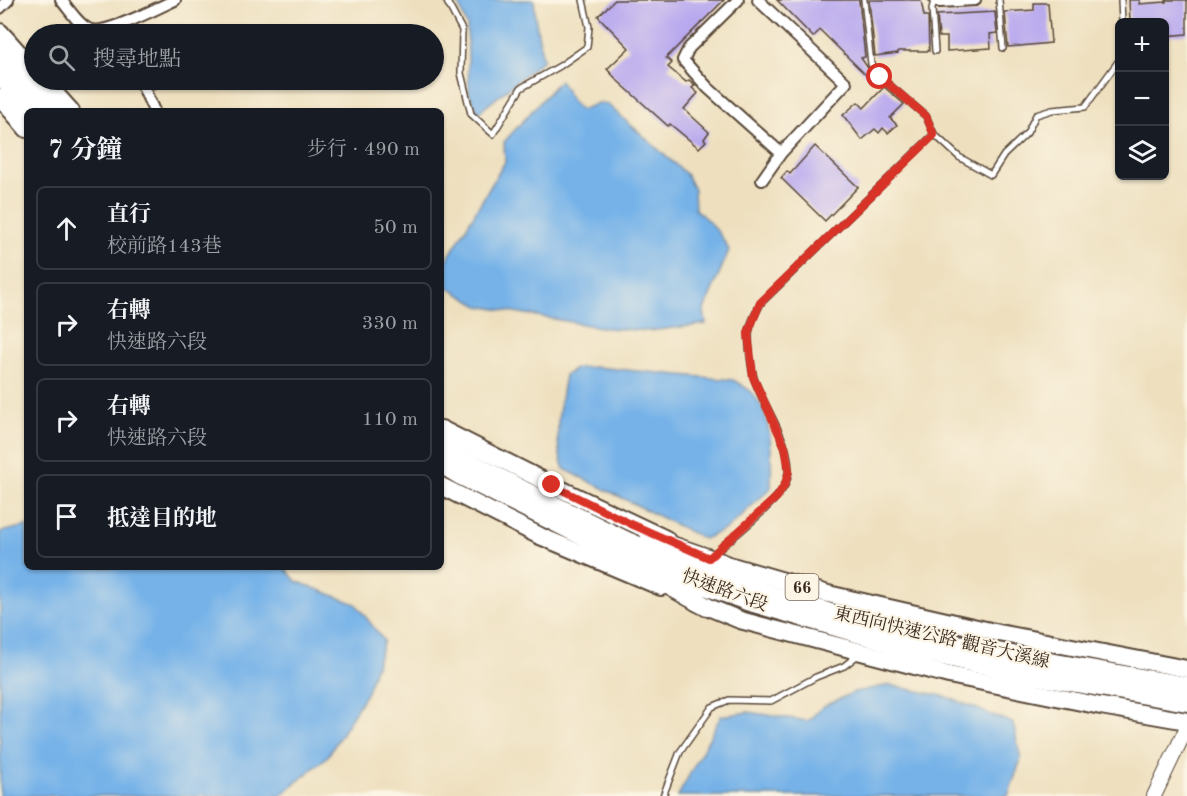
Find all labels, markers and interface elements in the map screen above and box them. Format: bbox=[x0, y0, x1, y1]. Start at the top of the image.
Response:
map controls bbox=[1115, 18, 1169, 180]
button: + bbox=[1115, 18, 1169, 72]
search box bbox=[24, 24, 444, 90]
icon: search bbox=[45, 41, 78, 74]
text: 搜尋地點 bbox=[93, 49, 181, 71]
route start bbox=[866, 63, 892, 89]
button: − bbox=[1115, 72, 1169, 126]
button: layers bbox=[1115, 126, 1169, 180]
text: 7 分鐘 bbox=[48, 138, 122, 164]
text: 步行 · 490 m bbox=[307, 140, 420, 160]
text: 直行 bbox=[107, 204, 151, 226]
icon: ahead bbox=[50, 212, 83, 245]
text: 50 m bbox=[373, 218, 418, 238]
text: 校前路143巷 bbox=[107, 237, 222, 257]
text: 右轉 bbox=[107, 300, 151, 322]
icon: right bbox=[50, 308, 83, 341]
text: 330 m bbox=[362, 314, 418, 334]
text: 快速路六段 bbox=[107, 333, 207, 353]
text: 右轉 bbox=[107, 396, 151, 418]
icon: right bbox=[50, 404, 83, 437]
text: 110 m bbox=[362, 410, 418, 430]
text: 快速路六段 bbox=[107, 429, 207, 449]
route end bbox=[538, 471, 564, 497]
icon: arrive bbox=[50, 500, 83, 533]
text: 抵達目的地 bbox=[107, 508, 217, 530]
street label: 快速路六段 bbox=[679, 565, 771, 615]
road number: 66 bbox=[786, 574, 818, 600]
street label: 東西向快速公路 觀音大溪線 bbox=[832, 602, 1052, 672]

